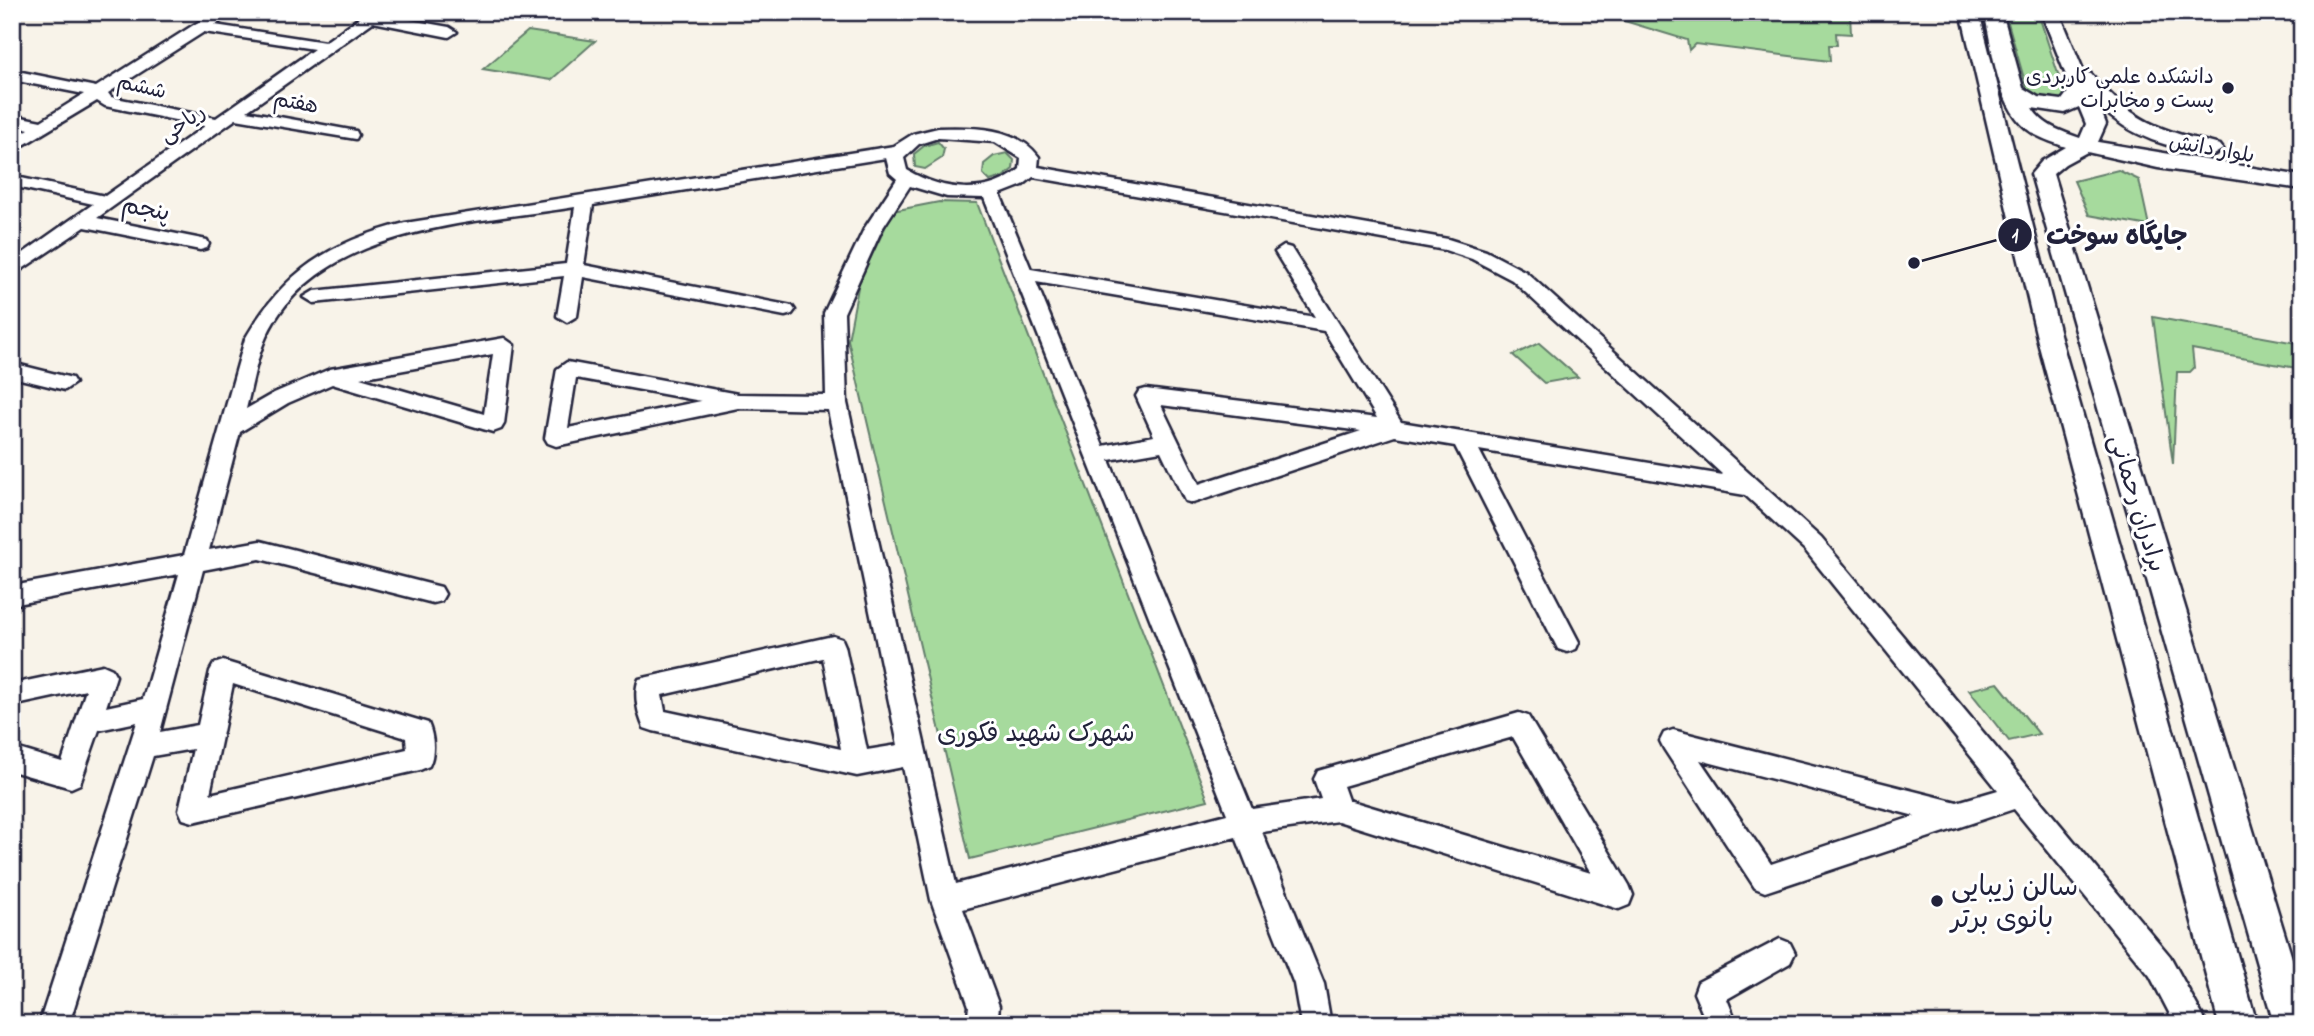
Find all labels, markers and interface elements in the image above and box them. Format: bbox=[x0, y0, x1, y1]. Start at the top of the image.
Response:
place label: دانشکده علمی کاربردی پست و مخابرات bbox=[2026, 63, 2214, 117]
street label: ششم bbox=[114, 68, 169, 108]
marker: دانشکده علمی کاربردی پست و مخابرات bbox=[2220, 80, 2236, 96]
street label: هفتم bbox=[271, 85, 320, 123]
street label: ریاحی bbox=[154, 98, 212, 151]
street label: بلوار دانش bbox=[2167, 128, 2257, 172]
street label: پنجم bbox=[118, 189, 173, 232]
callout: جایگاه سوخت bbox=[1998, 211, 2202, 258]
text: جایگاه سوخت bbox=[2046, 219, 2188, 257]
text: 1 bbox=[2012, 222, 2019, 252]
street label: برادران رحمانی bbox=[2098, 431, 2173, 577]
district label: شهرک شهید فکوری bbox=[937, 716, 1135, 754]
place label: سالن زیبایی بانوی برتر bbox=[1949, 868, 2078, 941]
marker: سالن زیبایی بانوی برتر bbox=[1929, 893, 1945, 909]

